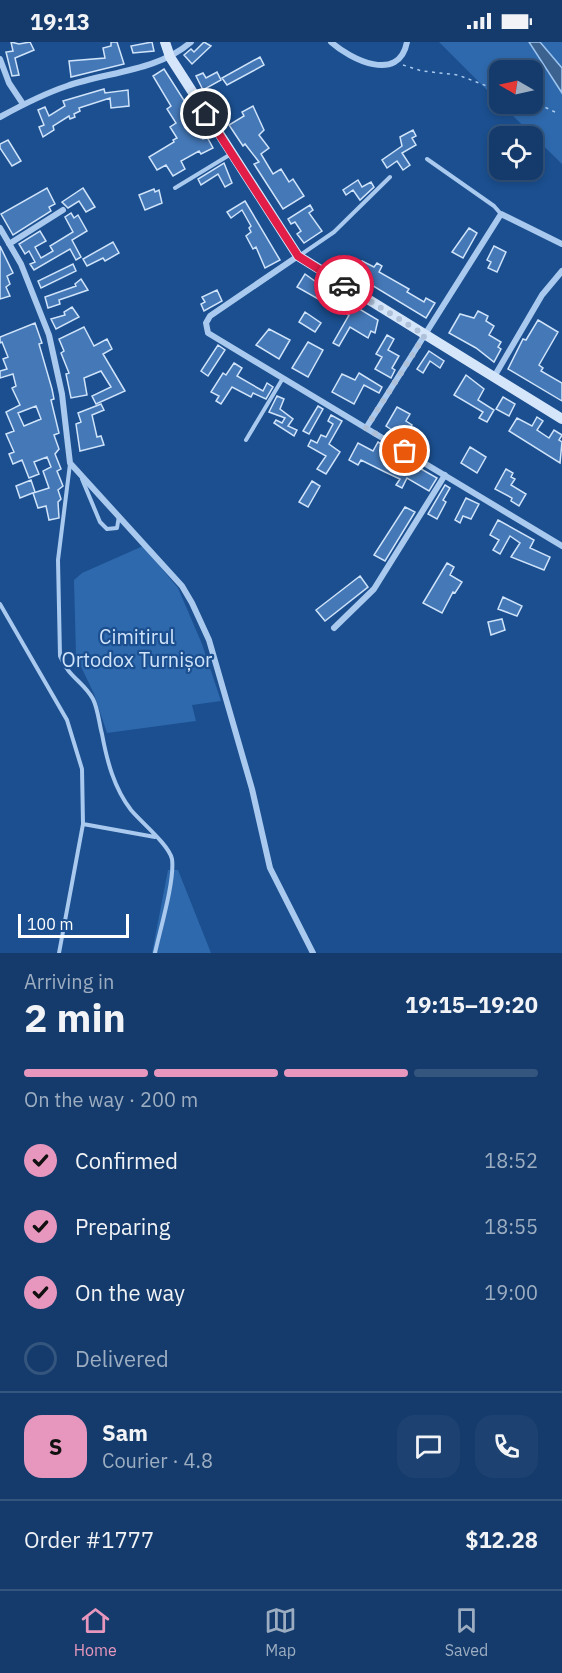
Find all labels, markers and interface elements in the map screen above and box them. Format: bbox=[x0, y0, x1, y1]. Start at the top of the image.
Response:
text: 19:13 bbox=[30, 7, 90, 36]
north arrow bbox=[489, 60, 543, 114]
map controls bbox=[489, 60, 543, 180]
pin bbox=[180, 88, 231, 139]
icon: home bbox=[189, 97, 222, 130]
button: locate bbox=[489, 126, 543, 180]
courier bbox=[314, 255, 374, 315]
icon: car bbox=[328, 269, 361, 302]
pin bbox=[379, 425, 430, 476]
icon: bag bbox=[388, 434, 421, 467]
park label: Cimitirul Ortodox Turnișor bbox=[62, 623, 212, 673]
scale bar bbox=[18, 911, 129, 938]
text: 100 m bbox=[27, 914, 74, 934]
text: Arriving in bbox=[24, 968, 114, 995]
text: 19:15–19:20 bbox=[405, 990, 538, 1019]
text: 2 min bbox=[24, 992, 126, 1043]
text: On the way · 200 m bbox=[24, 1086, 198, 1113]
icon: check bbox=[24, 1144, 57, 1177]
text: Confirmed bbox=[75, 1146, 178, 1175]
text: 18:52 bbox=[484, 1147, 538, 1174]
icon: check bbox=[24, 1210, 57, 1243]
text: Preparing bbox=[75, 1212, 170, 1241]
text: 18:55 bbox=[484, 1213, 538, 1240]
icon: check bbox=[24, 1276, 57, 1309]
text: On the way bbox=[75, 1278, 185, 1307]
text: 19:00 bbox=[484, 1279, 538, 1306]
text: Delivered bbox=[75, 1344, 169, 1373]
button: chat bbox=[397, 1415, 460, 1478]
button: phone bbox=[475, 1415, 538, 1478]
text: Sam bbox=[102, 1418, 148, 1447]
text: S bbox=[49, 1432, 62, 1461]
text: Courier · 4.8 bbox=[102, 1447, 213, 1474]
text: Order #1777 bbox=[24, 1525, 154, 1554]
text: $12.28 bbox=[465, 1525, 538, 1554]
tab: Home bbox=[74, 1604, 117, 1660]
tab: Map bbox=[264, 1604, 297, 1660]
tab: Saved bbox=[445, 1604, 488, 1660]

